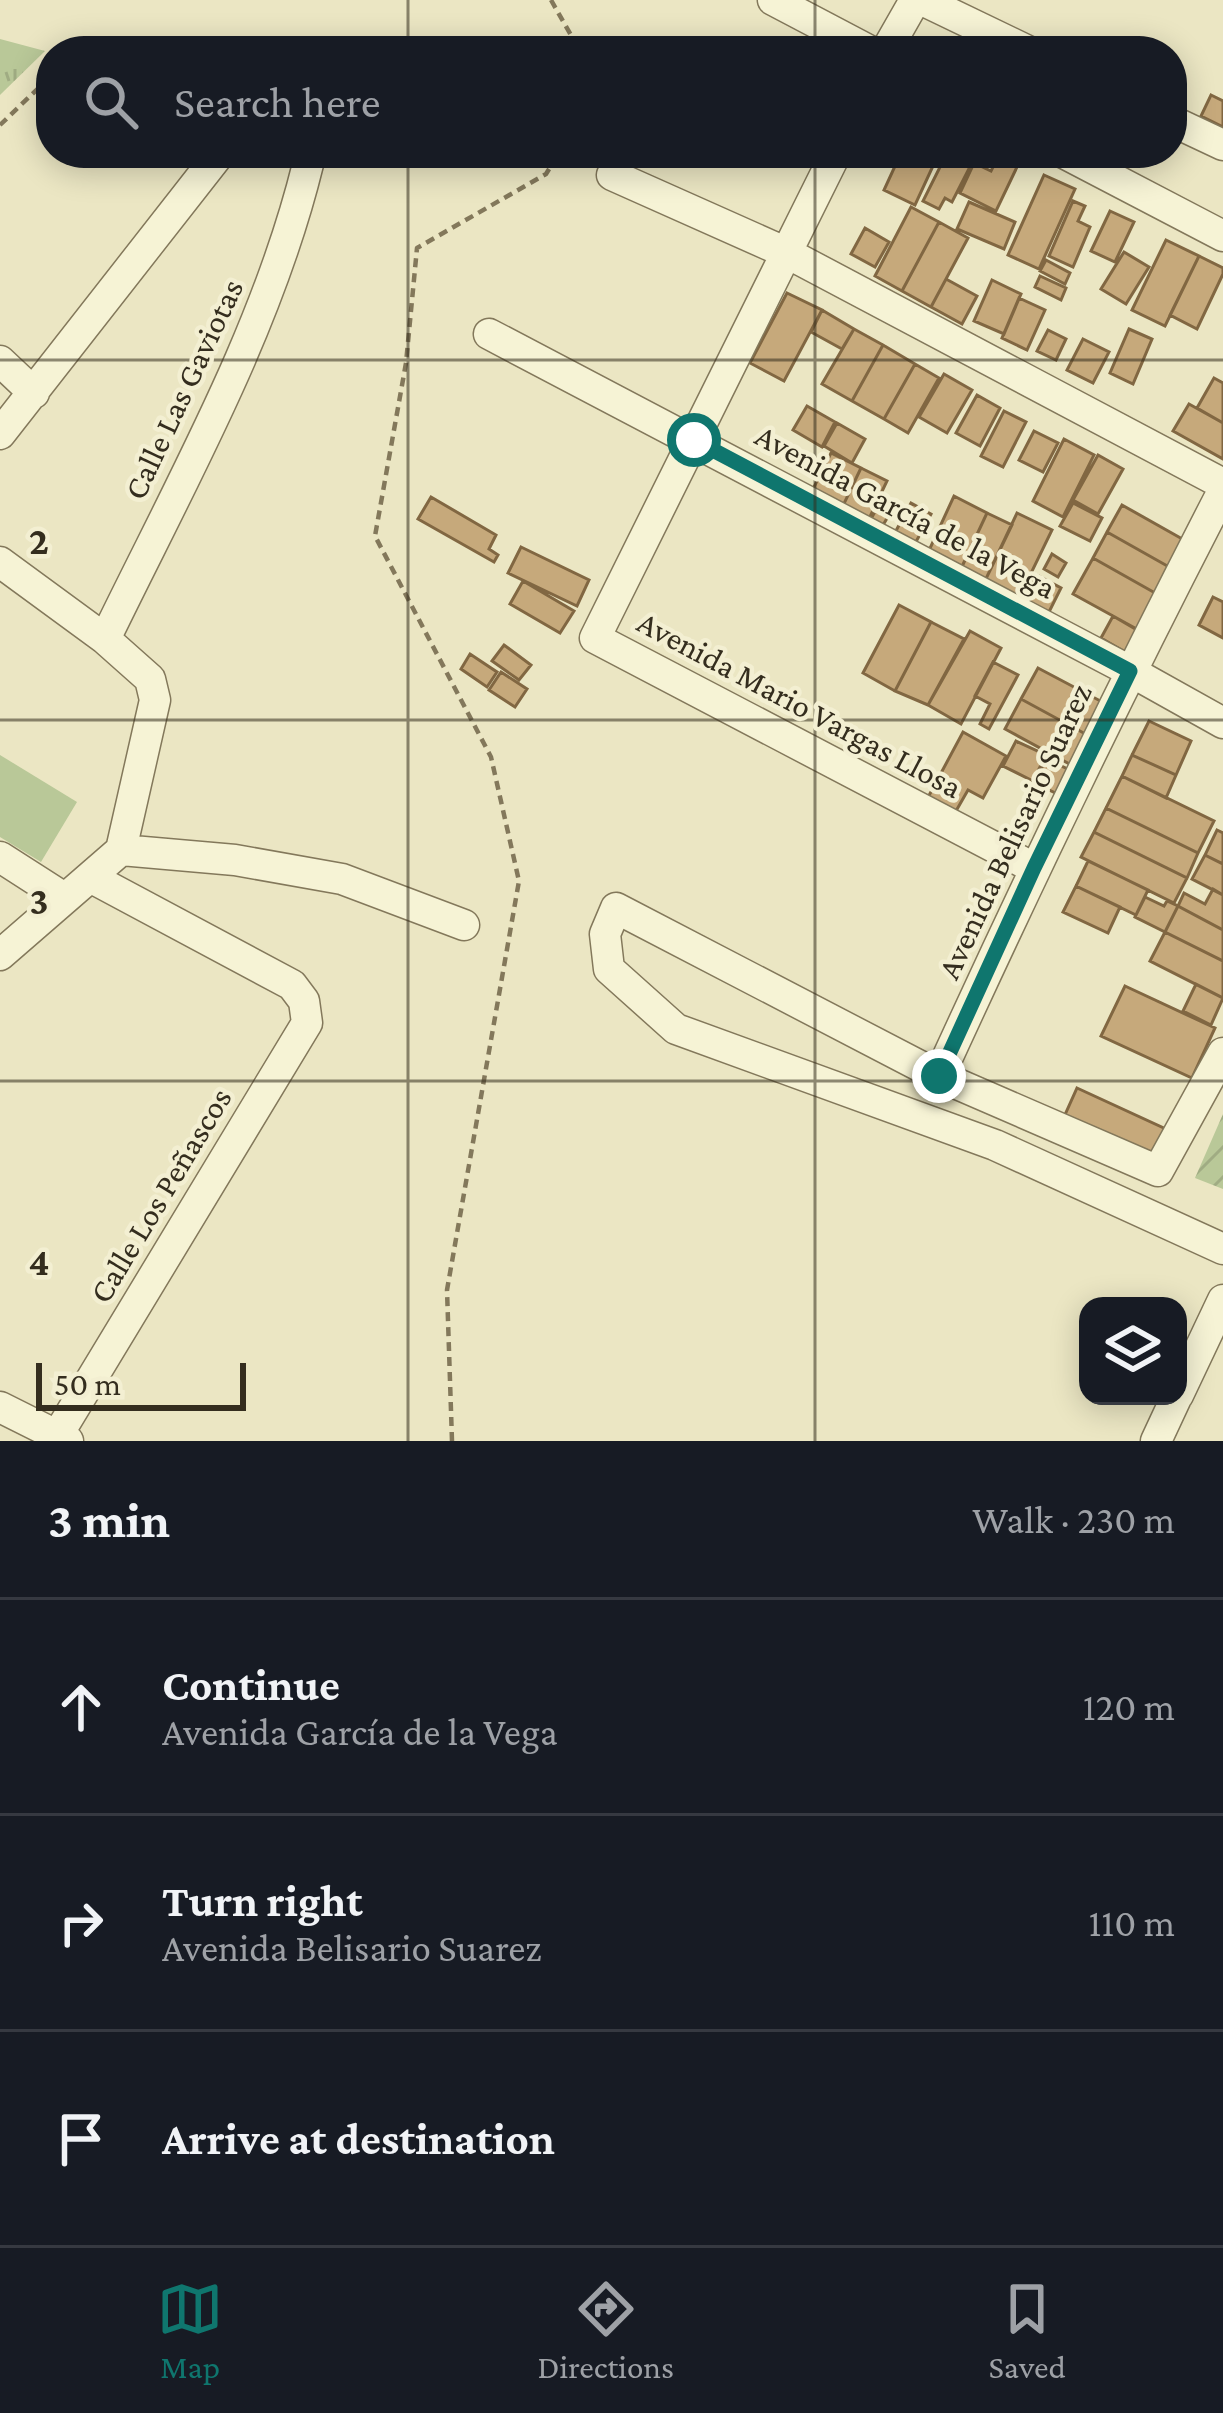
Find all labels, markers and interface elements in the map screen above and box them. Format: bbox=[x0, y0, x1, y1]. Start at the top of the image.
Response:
search box bbox=[36, 36, 1187, 168]
icon: search bbox=[78, 69, 144, 135]
text: Search here bbox=[174, 77, 381, 127]
street label: Calle Las Gaviotas bbox=[116, 273, 250, 505]
route start bbox=[667, 413, 721, 467]
street label: Avenida García de la Vega bbox=[749, 416, 1063, 606]
text: 2 bbox=[29, 519, 49, 562]
street label: Avenida Mario Vargas Llosa bbox=[632, 603, 968, 805]
street label: Avenida Belisario Suarez bbox=[929, 678, 1099, 984]
text: 3 bbox=[29, 879, 49, 922]
route end bbox=[912, 1049, 966, 1103]
street label: Calle Los Peñascos bbox=[81, 1081, 239, 1309]
text: 4 bbox=[28, 1240, 50, 1283]
map controls bbox=[1079, 1297, 1187, 1405]
button: layers bbox=[1079, 1297, 1187, 1405]
scale bar bbox=[36, 1357, 246, 1410]
text: 50 m bbox=[54, 1365, 121, 1402]
text: 3 min bbox=[48, 1491, 170, 1548]
text: Walk · 230 m bbox=[972, 1498, 1175, 1541]
text: Continue bbox=[162, 1660, 340, 1710]
icon: ahead bbox=[48, 1674, 114, 1740]
text: 120 m bbox=[1083, 1685, 1175, 1728]
text: Avenida García de la Vega bbox=[162, 1710, 558, 1753]
text: Turn right bbox=[162, 1876, 363, 1926]
icon: right bbox=[48, 1890, 114, 1956]
text: 110 m bbox=[1088, 1901, 1175, 1944]
text: Avenida Belisario Suarez bbox=[162, 1926, 542, 1969]
icon: arrive bbox=[48, 2106, 114, 2172]
text: Arrive at destination bbox=[162, 2114, 555, 2164]
tab: Map bbox=[157, 2276, 223, 2385]
tab: Directions bbox=[538, 2276, 674, 2385]
tab: Saved bbox=[988, 2276, 1066, 2385]

